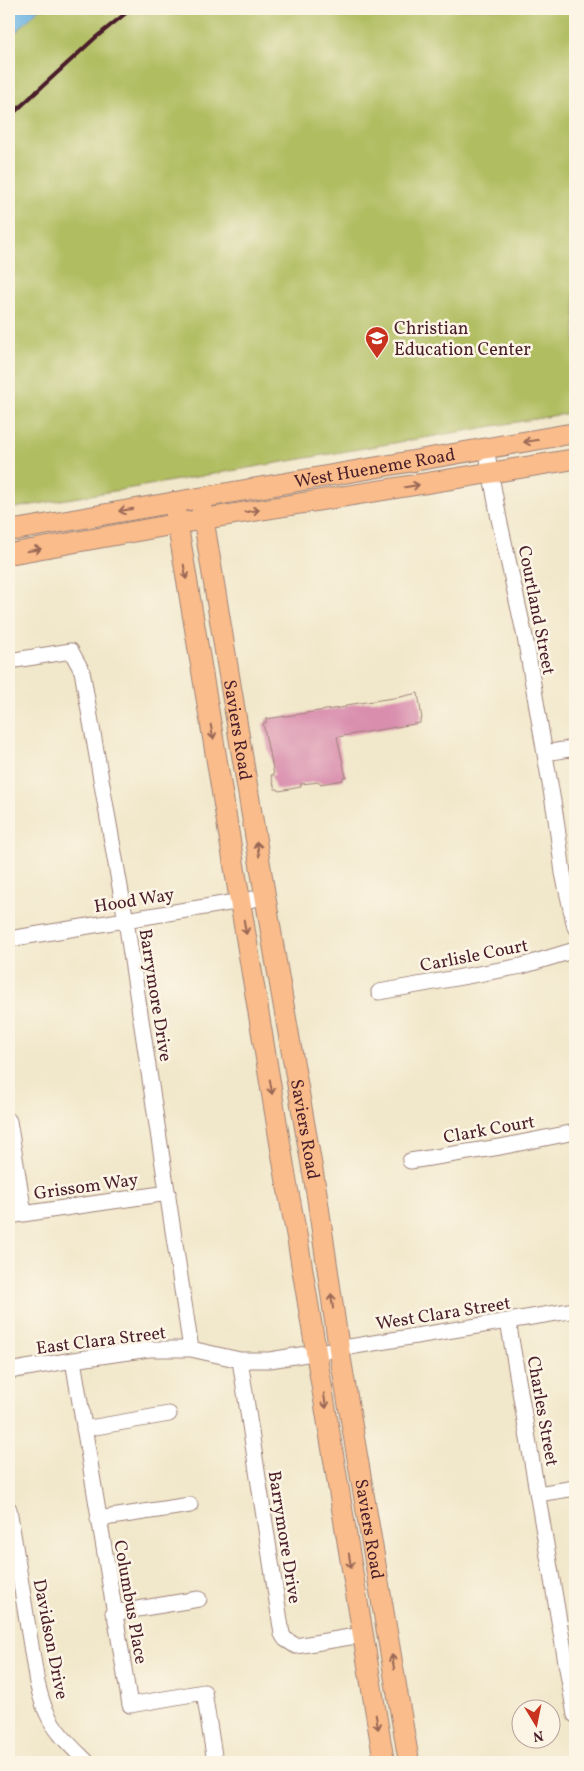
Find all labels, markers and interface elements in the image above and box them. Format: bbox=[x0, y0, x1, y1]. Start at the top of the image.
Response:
place label: Christian Education Center bbox=[394, 317, 531, 363]
school or university icon: Christian Education Center bbox=[364, 325, 390, 359]
one-way arrow bbox=[523, 436, 539, 446]
street label: West Hueneme Road bbox=[292, 443, 457, 495]
one-way arrow bbox=[404, 481, 420, 491]
one-way arrow bbox=[119, 506, 135, 515]
one-way arrow bbox=[244, 506, 260, 516]
street label: Courtland Street bbox=[511, 543, 560, 677]
one-way arrow bbox=[25, 544, 41, 554]
one-way arrow bbox=[181, 564, 191, 580]
street label: Saviers Road bbox=[216, 678, 257, 782]
one-way arrow bbox=[208, 724, 218, 740]
one-way arrow bbox=[253, 841, 263, 857]
street label: Hood Way bbox=[92, 883, 176, 920]
one-way arrow bbox=[240, 919, 250, 935]
street label: Barrymore Drive bbox=[132, 927, 177, 1063]
street label: Carlisle Court bbox=[418, 934, 530, 979]
street label: Saviers Road bbox=[283, 1077, 325, 1182]
one-way arrow bbox=[267, 1079, 277, 1095]
street label: Clark Court bbox=[442, 1110, 537, 1151]
street label: Grissom Way bbox=[32, 1168, 140, 1207]
street label: West Clara Street bbox=[374, 1291, 512, 1337]
one-way arrow bbox=[327, 1293, 337, 1309]
street label: East Clara Street bbox=[35, 1321, 168, 1362]
street label: Charles Street bbox=[520, 1354, 564, 1468]
one-way arrow bbox=[320, 1393, 330, 1409]
street label: Barrymore Drive bbox=[261, 1469, 306, 1605]
street label: Saviers Road bbox=[347, 1477, 389, 1581]
street label: Columbus Place bbox=[106, 1538, 153, 1666]
one-way arrow bbox=[346, 1553, 356, 1569]
street label: Davidson Drive bbox=[26, 1577, 73, 1702]
one-way arrow bbox=[388, 1655, 398, 1671]
north arrow bbox=[512, 1698, 562, 1748]
one-way arrow bbox=[372, 1713, 382, 1729]
text: N bbox=[531, 1725, 545, 1746]

